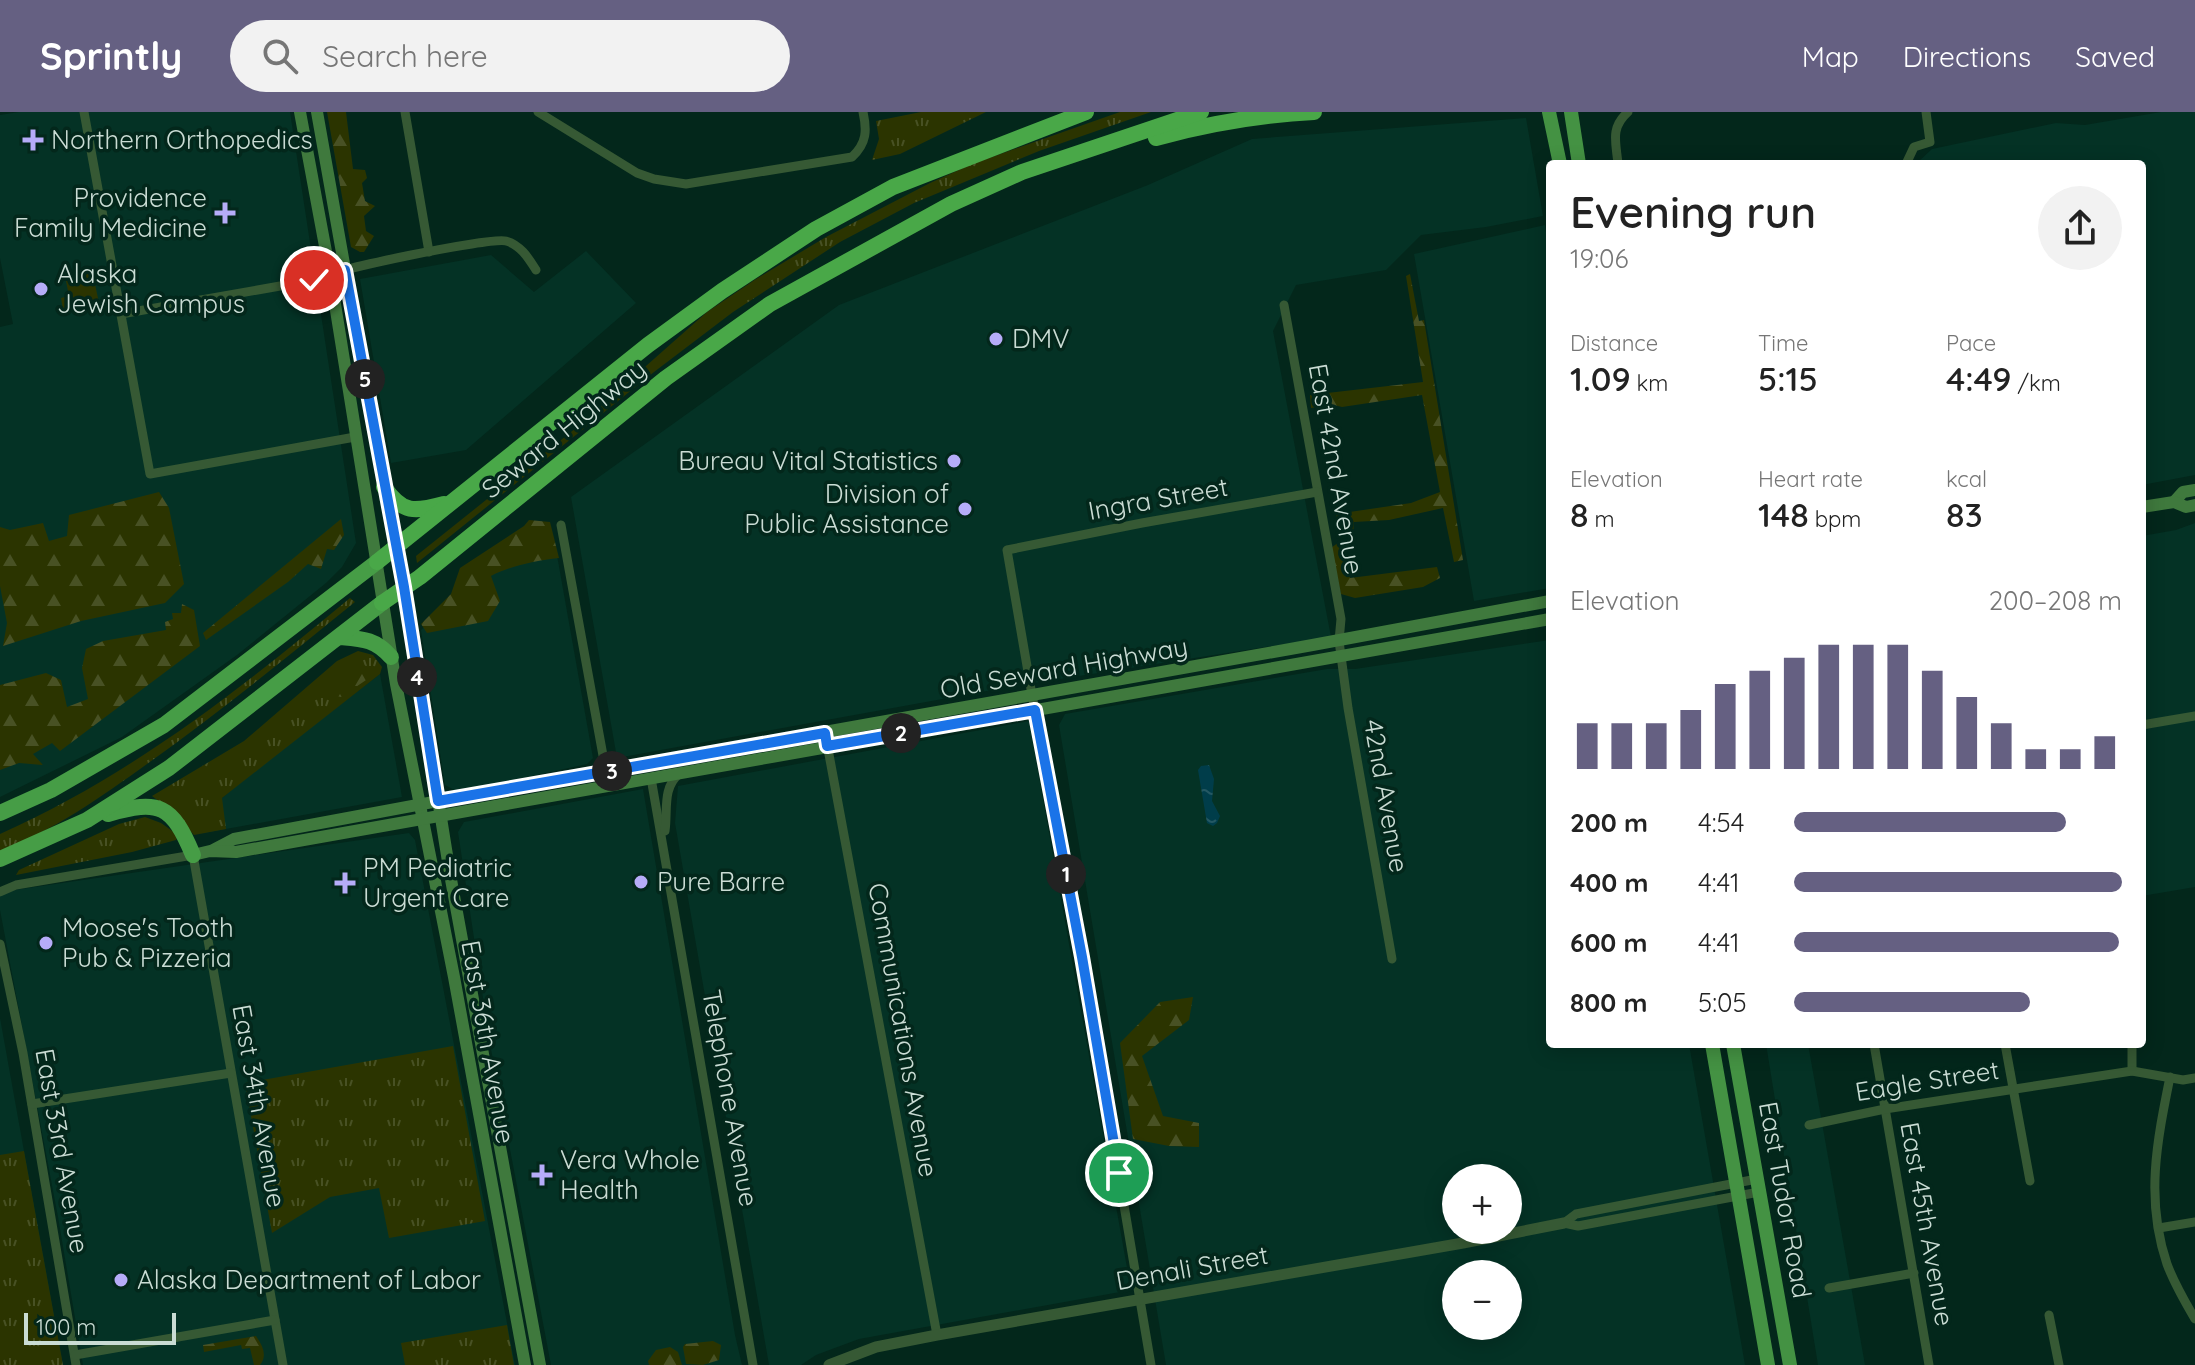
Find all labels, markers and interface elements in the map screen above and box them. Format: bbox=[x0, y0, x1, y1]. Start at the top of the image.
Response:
search box bbox=[230, 20, 790, 92]
text: Sprintly bbox=[40, 32, 182, 80]
icon: search bbox=[258, 34, 302, 78]
text: Search here bbox=[322, 37, 488, 75]
text: Map bbox=[1802, 39, 1859, 74]
text: Directions bbox=[1903, 39, 2031, 74]
text: Saved bbox=[2075, 39, 2155, 74]
place label: Northern Orthopedics bbox=[51, 123, 313, 156]
marker: Northern Orthopedics bbox=[22, 129, 44, 151]
place label: Providence Family Medicine bbox=[14, 181, 207, 244]
text: Evening run bbox=[1570, 184, 1816, 239]
button: share bbox=[2038, 186, 2122, 270]
marker: Providence Family Medicine bbox=[214, 202, 236, 224]
text: 19:06 bbox=[1570, 242, 1628, 275]
pin bbox=[280, 246, 348, 314]
place label: Alaska Jewish Campus bbox=[57, 257, 245, 320]
icon: check bbox=[292, 258, 336, 302]
marker: Alaska Jewish Campus bbox=[32, 280, 50, 298]
place label: DMV bbox=[1012, 322, 1070, 355]
text: Distance bbox=[1570, 329, 1658, 357]
text: Time bbox=[1758, 329, 1809, 357]
text: Pace bbox=[1946, 329, 1996, 357]
marker: DMV bbox=[987, 330, 1005, 348]
street label: Seward Highway bbox=[475, 352, 653, 505]
text: 1.09 bbox=[1570, 357, 1631, 400]
text: 5:15 bbox=[1758, 357, 1818, 400]
text: 4:49 bbox=[1946, 357, 2011, 400]
pin: 5 bbox=[345, 359, 385, 399]
street label: East 42nd Avenue bbox=[1302, 361, 1371, 577]
text: 5 bbox=[359, 365, 371, 393]
text: km bbox=[1631, 369, 1668, 397]
text: /km bbox=[2011, 369, 2061, 397]
place label: Bureau Vital Statistics bbox=[678, 444, 938, 477]
marker: Bureau Vital Statistics bbox=[945, 452, 963, 470]
text: Elevation bbox=[1570, 465, 1663, 493]
text: Heart rate bbox=[1758, 465, 1863, 493]
text: kcal bbox=[1946, 465, 1987, 493]
street label: Ingra Street bbox=[1085, 470, 1230, 527]
place label: Division of Public Assistance bbox=[744, 477, 949, 540]
text: 8 bbox=[1570, 493, 1589, 536]
text: 148 bbox=[1758, 493, 1809, 536]
text: 83 bbox=[1946, 493, 1983, 536]
marker: Division of Public Assistance bbox=[956, 500, 974, 518]
text: m bbox=[1589, 505, 1615, 533]
text: bpm bbox=[1809, 505, 1861, 533]
text: Elevation bbox=[1570, 584, 1680, 617]
text: 200–208 m bbox=[1989, 584, 2122, 617]
street label: Old Seward Highway bbox=[937, 629, 1190, 706]
pin: 4 bbox=[397, 657, 437, 697]
text: 4 bbox=[411, 663, 423, 691]
pin: 2 bbox=[881, 713, 921, 753]
street label: 42nd Avenue bbox=[1357, 717, 1416, 875]
text: 2 bbox=[895, 719, 907, 747]
pin: 3 bbox=[592, 751, 632, 791]
text: 3 bbox=[606, 757, 618, 785]
text: 200 m bbox=[1570, 806, 1648, 839]
text: 4:54 bbox=[1698, 806, 1744, 839]
place label: PM Pediatric Urgent Care bbox=[363, 851, 512, 914]
pin: 1 bbox=[1046, 854, 1086, 894]
text: 1 bbox=[1062, 860, 1070, 888]
place label: Pure Barre bbox=[657, 865, 785, 898]
text: 400 m bbox=[1570, 866, 1648, 899]
text: 4:41 bbox=[1698, 866, 1740, 899]
marker: PM Pediatric Urgent Care bbox=[334, 872, 356, 894]
marker: Pure Barre bbox=[632, 873, 650, 891]
street label: Communications Avenue bbox=[861, 880, 946, 1180]
place label: Moose's Tooth Pub & Pizzeria bbox=[62, 911, 234, 974]
text: 600 m bbox=[1570, 926, 1648, 959]
text: 4:41 bbox=[1698, 926, 1740, 959]
marker: Moose's Tooth Pub & Pizzeria bbox=[37, 934, 55, 952]
street label: East 36th Avenue bbox=[454, 938, 523, 1146]
text: 800 m bbox=[1570, 986, 1647, 1019]
text: 5:05 bbox=[1698, 986, 1747, 1019]
street label: Telephone Avenue bbox=[695, 987, 766, 1209]
street label: East 34th Avenue bbox=[225, 1002, 294, 1210]
street label: East 33rd Avenue bbox=[28, 1046, 97, 1256]
street label: Eagle Street bbox=[1853, 1053, 2001, 1108]
street label: East Tudor Road bbox=[1752, 1099, 1819, 1301]
street label: East 45th Avenue bbox=[1893, 1119, 1962, 1328]
pin bbox=[1085, 1139, 1153, 1207]
place label: Vera Whole Health bbox=[560, 1143, 700, 1206]
icon: arrive bbox=[1097, 1151, 1141, 1195]
marker: Vera Whole Health bbox=[531, 1164, 553, 1186]
map controls bbox=[1442, 1164, 1522, 1340]
button: + bbox=[1442, 1164, 1522, 1244]
street label: Denali Street bbox=[1113, 1238, 1271, 1297]
button: − bbox=[1442, 1260, 1522, 1340]
place label: Alaska Department of Labor bbox=[137, 1263, 481, 1296]
marker: Alaska Department of Labor bbox=[112, 1271, 130, 1289]
scale bar bbox=[24, 1309, 176, 1345]
text: 100 m bbox=[36, 1313, 96, 1341]

